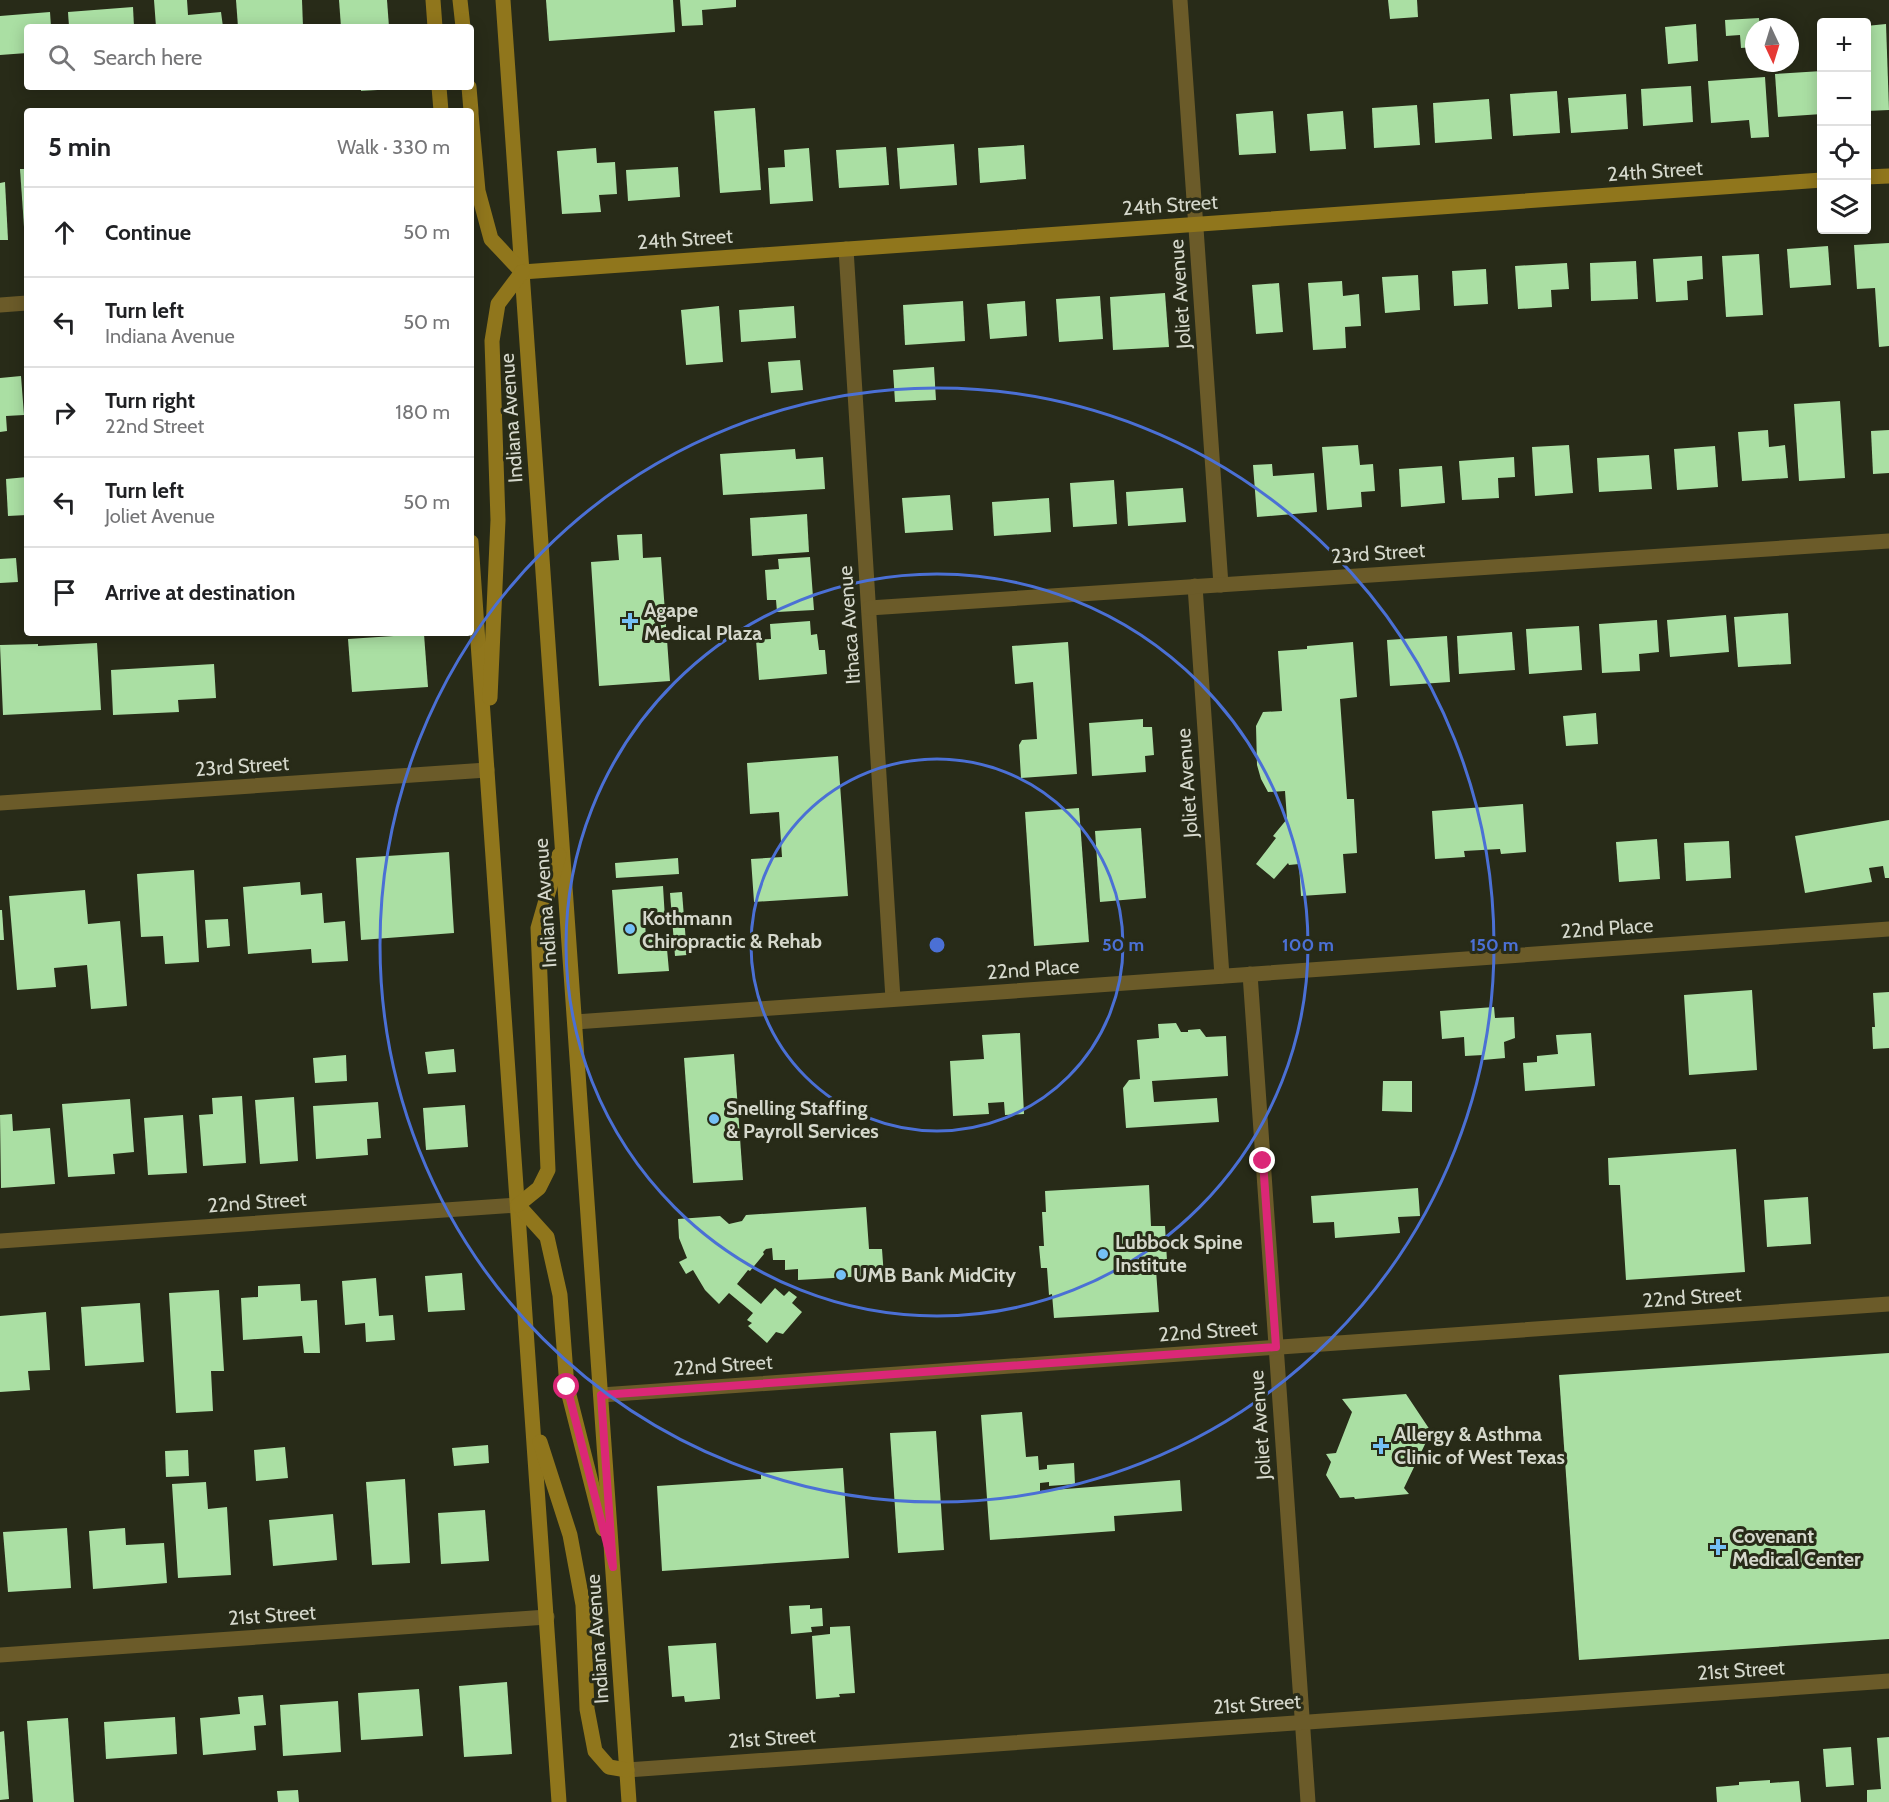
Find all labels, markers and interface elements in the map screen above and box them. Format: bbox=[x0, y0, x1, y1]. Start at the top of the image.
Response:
north arrow bbox=[1745, 18, 1799, 72]
map controls bbox=[1817, 18, 1871, 234]
button: + bbox=[1817, 18, 1871, 72]
search box bbox=[24, 24, 474, 90]
icon: search bbox=[45, 41, 78, 74]
text: Search here bbox=[93, 44, 202, 71]
button: − bbox=[1817, 72, 1871, 126]
button: locate bbox=[1817, 126, 1871, 180]
text: 5 min bbox=[48, 131, 111, 163]
text: Walk · 330 m bbox=[337, 135, 450, 159]
street label: 24th Street bbox=[1607, 156, 1704, 186]
button: layers bbox=[1817, 180, 1871, 234]
street label: 24th Street bbox=[1122, 190, 1219, 220]
icon: ahead bbox=[48, 216, 81, 249]
text: Continue bbox=[105, 219, 191, 246]
text: 50 m bbox=[403, 220, 450, 244]
street label: 24th Street bbox=[637, 224, 734, 254]
street label: Joliet Avenue bbox=[1164, 238, 1196, 351]
text: Turn left bbox=[105, 297, 184, 324]
icon: left bbox=[48, 306, 81, 339]
text: 50 m bbox=[403, 310, 450, 334]
text: Indiana Avenue bbox=[105, 324, 235, 348]
street label: Indiana Avenue bbox=[495, 352, 527, 484]
text: Turn right bbox=[105, 387, 195, 414]
icon: right bbox=[48, 396, 81, 429]
text: 180 m bbox=[395, 400, 450, 424]
text: 22nd Street bbox=[105, 414, 204, 438]
text: Turn left bbox=[105, 477, 184, 504]
icon: left bbox=[48, 486, 81, 519]
text: 50 m bbox=[403, 490, 450, 514]
text: Joliet Avenue bbox=[105, 504, 215, 528]
street label: 23rd Street bbox=[1330, 538, 1426, 568]
street label: Ithaca Avenue bbox=[833, 565, 865, 685]
icon: arrive bbox=[48, 576, 81, 609]
text: Arrive at destination bbox=[105, 579, 295, 606]
place label: Agape Medical Plaza bbox=[644, 598, 762, 645]
marker: Agape Medical Plaza bbox=[621, 612, 639, 630]
street label: Joliet Avenue bbox=[1171, 727, 1203, 840]
street label: 23rd Street bbox=[194, 751, 290, 781]
street label: Indiana Avenue bbox=[529, 837, 561, 969]
place label: Kothmann Chiropractic & Rehab bbox=[642, 906, 822, 953]
street label: 22nd Place bbox=[1560, 913, 1654, 943]
marker: Kothmann Chiropractic & Rehab bbox=[623, 922, 637, 936]
text: 50 m bbox=[1102, 934, 1144, 956]
text: 100 m bbox=[1282, 934, 1334, 956]
text: 150 m bbox=[1470, 934, 1518, 956]
centre of rings bbox=[927, 935, 947, 955]
street label: 22nd Place bbox=[986, 954, 1080, 984]
place label: Snelling Staffing & Payroll Services bbox=[726, 1096, 879, 1143]
marker: Snelling Staffing & Payroll Services bbox=[707, 1112, 721, 1126]
route end bbox=[1249, 1147, 1275, 1173]
street label: 22nd Street bbox=[207, 1187, 308, 1217]
place label: Lubbock Spine Institute bbox=[1115, 1230, 1243, 1277]
marker: Lubbock Spine Institute bbox=[1096, 1247, 1110, 1261]
place label: UMB Bank MidCity bbox=[853, 1263, 1016, 1287]
marker: UMB Bank MidCity bbox=[834, 1268, 848, 1282]
street label: 22nd Street bbox=[1642, 1282, 1743, 1312]
street label: 22nd Street bbox=[1158, 1316, 1259, 1346]
street label: 22nd Street bbox=[673, 1350, 774, 1380]
street label: Joliet Avenue bbox=[1244, 1369, 1276, 1482]
route start bbox=[553, 1373, 579, 1399]
place label: Allergy & Asthma Clinic of West Texas bbox=[1394, 1422, 1565, 1469]
marker: Allergy & Asthma Clinic of West Texas bbox=[1372, 1437, 1390, 1455]
place label: Covenant Medical Center bbox=[1732, 1524, 1861, 1571]
marker: Covenant Medical Center bbox=[1709, 1538, 1727, 1556]
street label: Indiana Avenue bbox=[581, 1573, 613, 1705]
street label: 21st Street bbox=[227, 1600, 317, 1630]
street label: 21st Street bbox=[1696, 1655, 1786, 1685]
street label: 21st Street bbox=[1212, 1689, 1302, 1719]
street label: 21st Street bbox=[727, 1723, 817, 1753]

